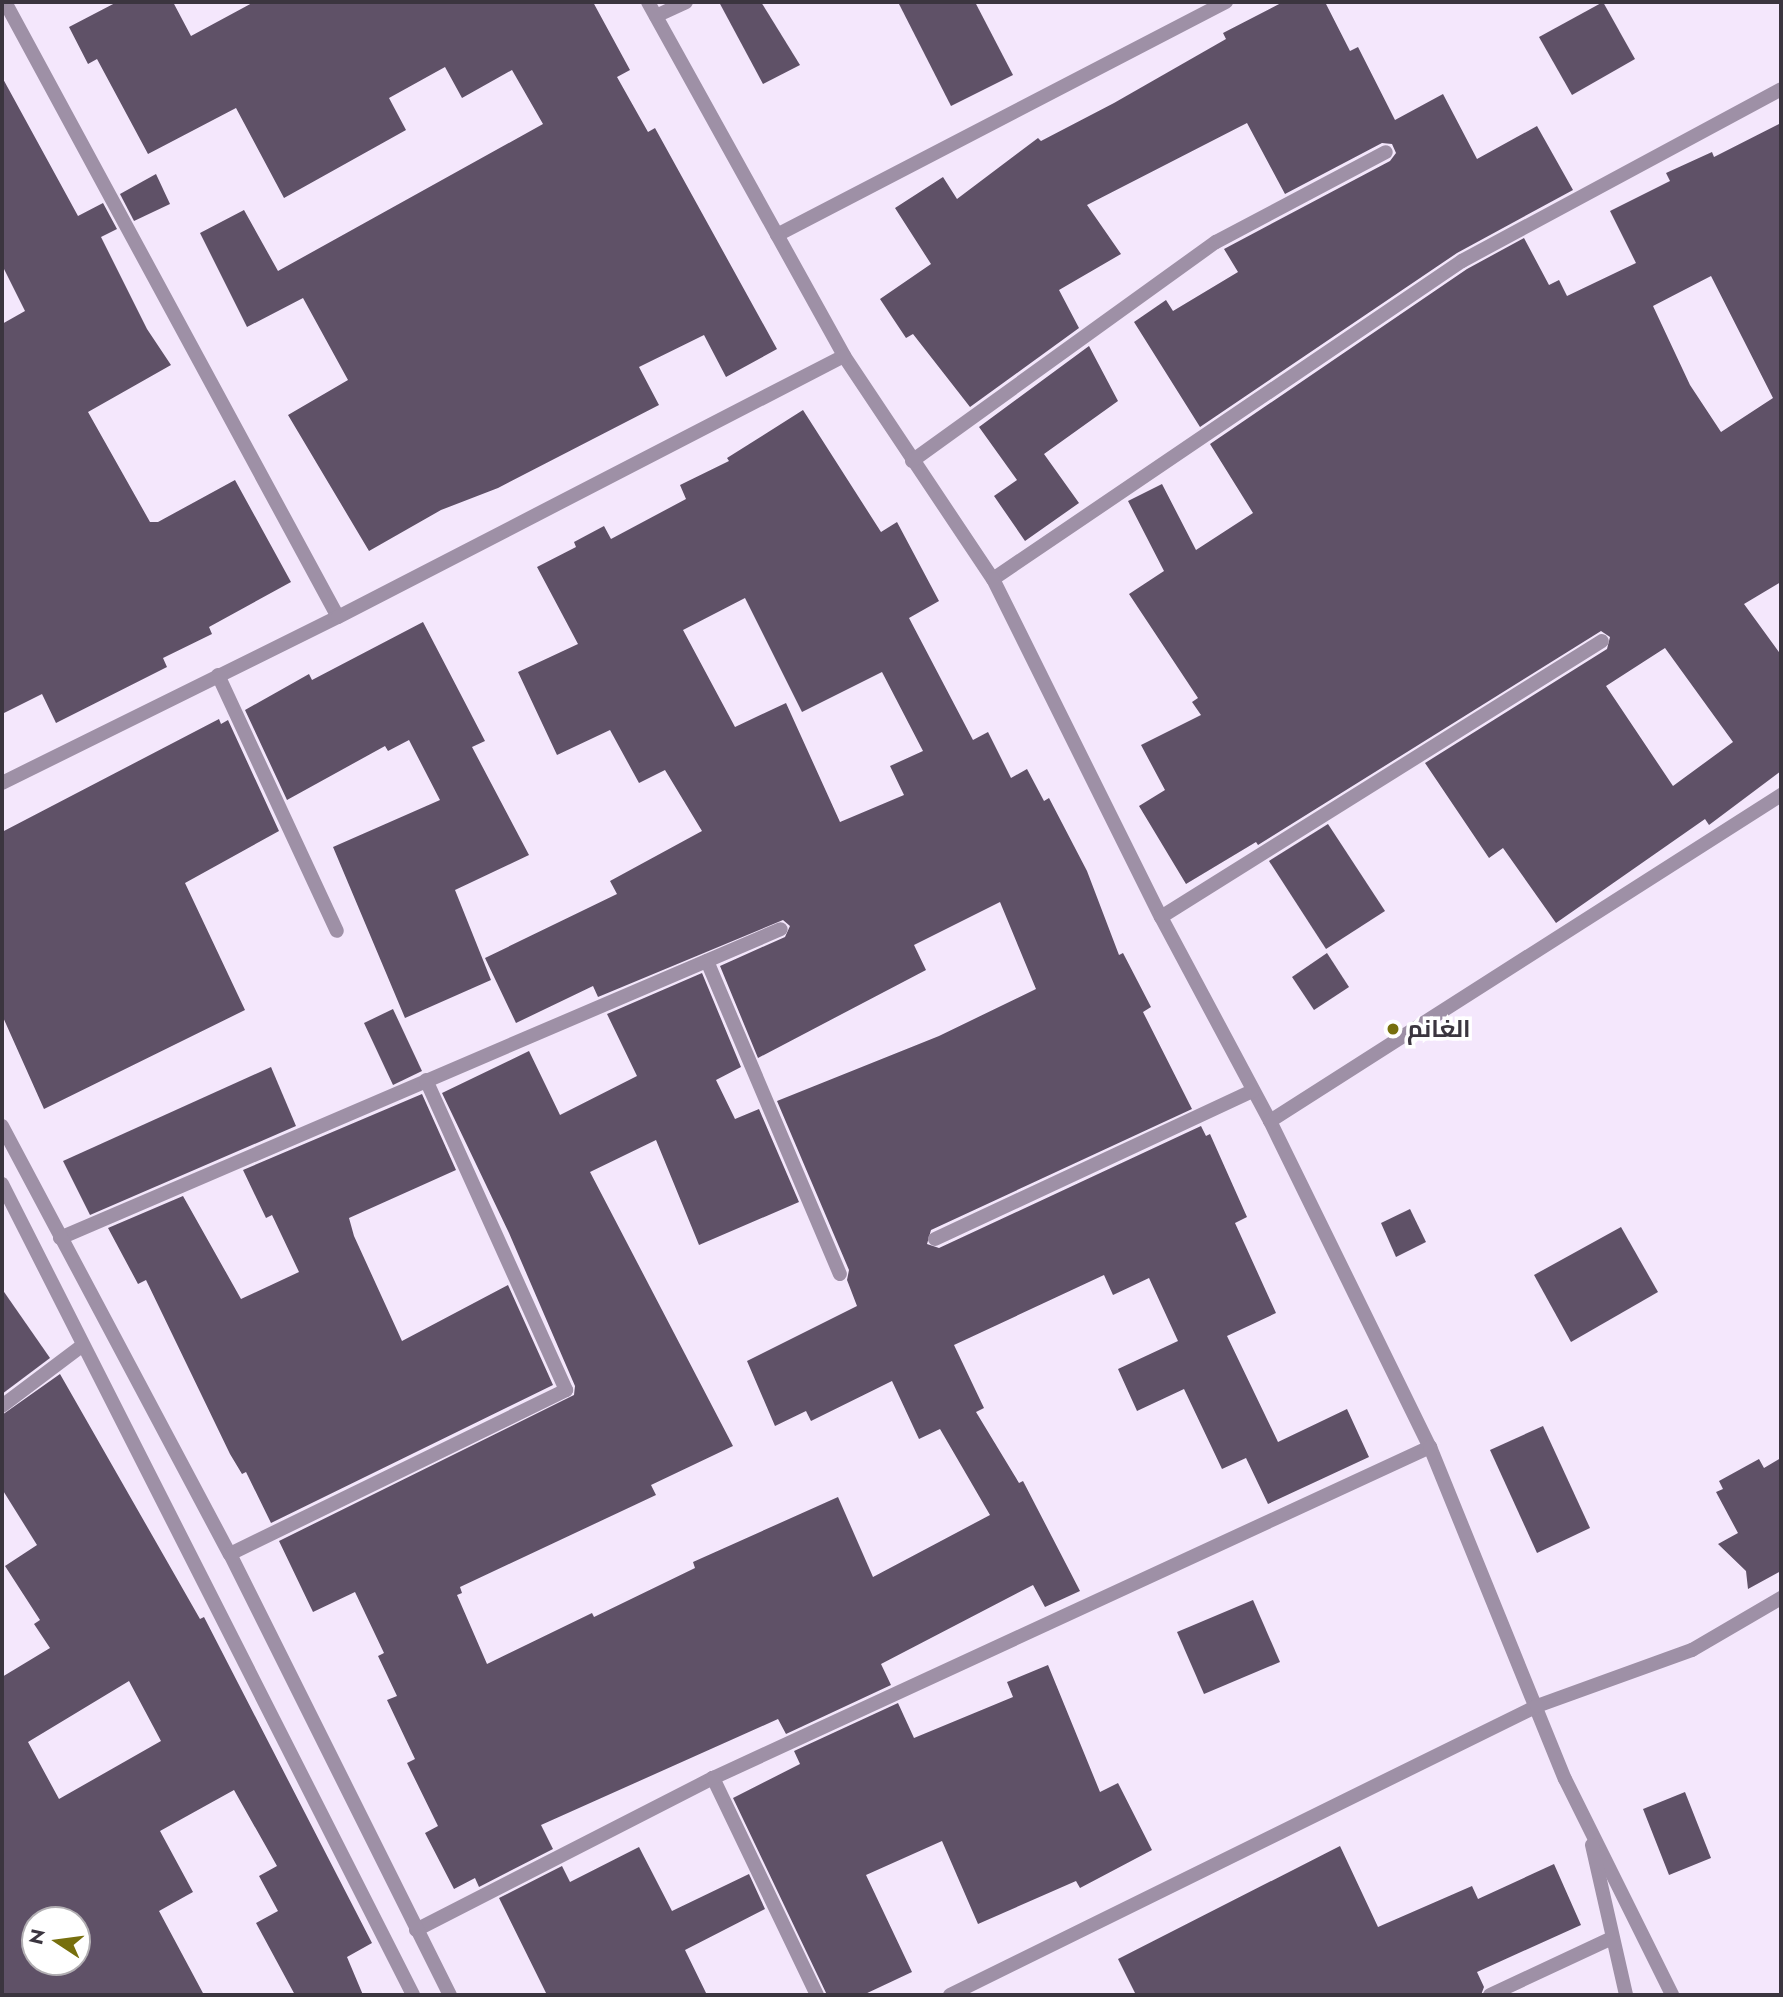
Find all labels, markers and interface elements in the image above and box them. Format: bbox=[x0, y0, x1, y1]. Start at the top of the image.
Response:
place label: الغانم bbox=[1407, 1015, 1471, 1043]
marker: الغانم bbox=[1385, 1021, 1401, 1037]
north arrow bbox=[21, 1906, 91, 1976]
text: N bbox=[22, 1926, 52, 1947]

